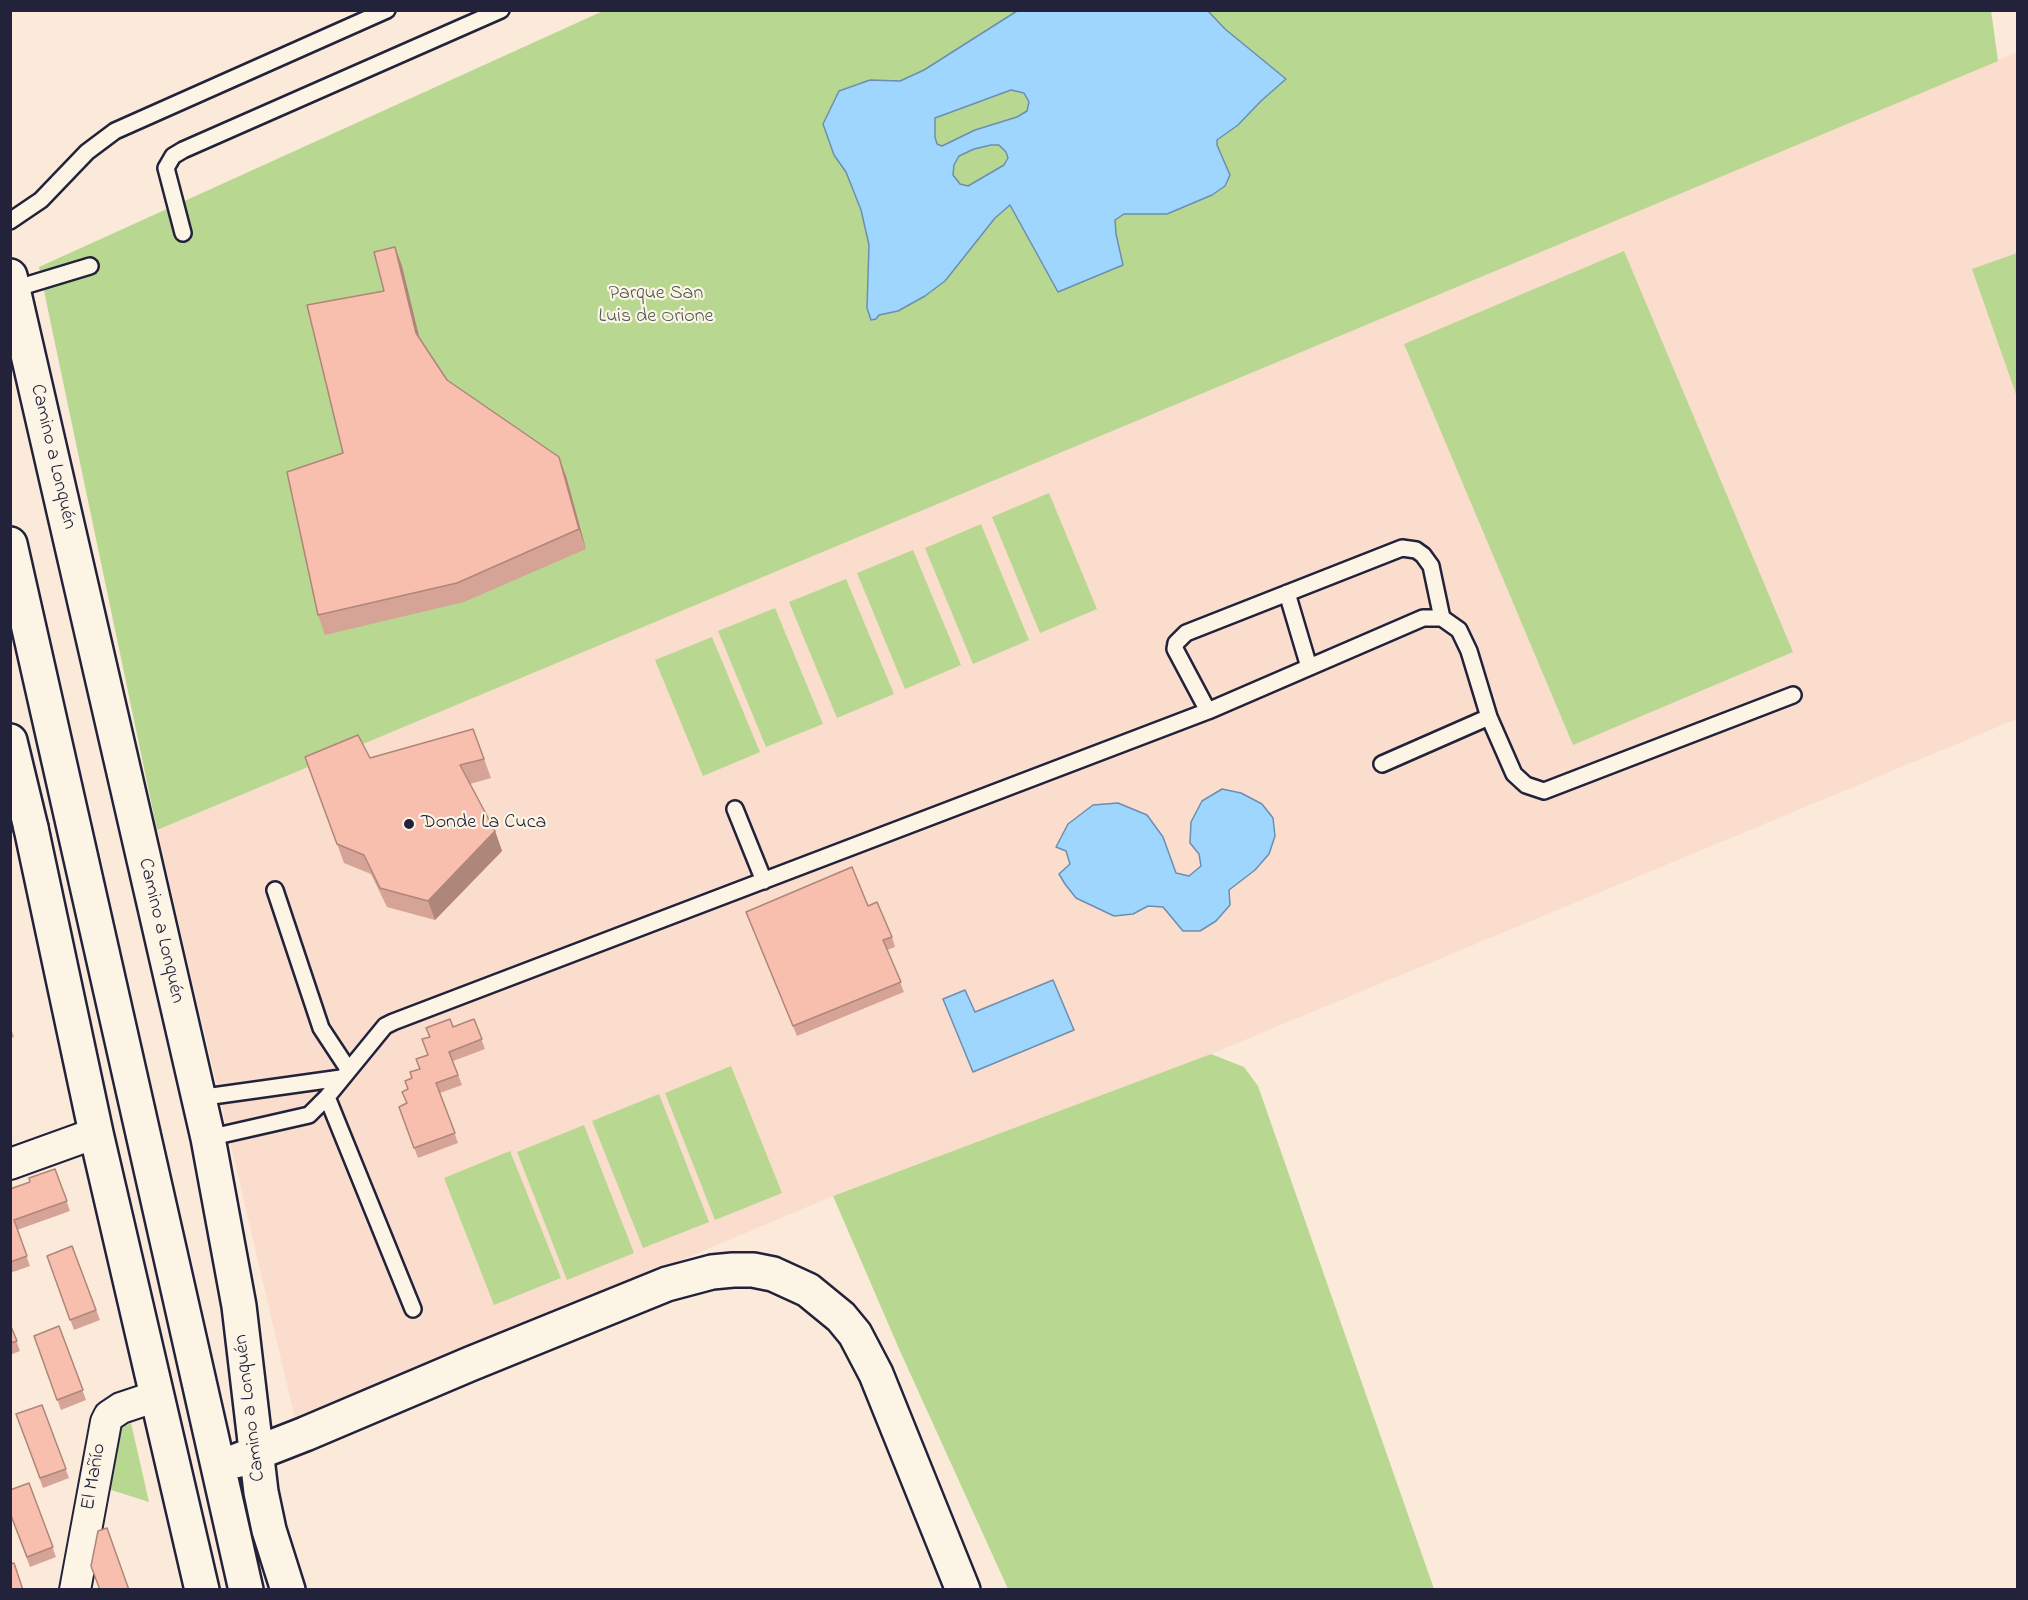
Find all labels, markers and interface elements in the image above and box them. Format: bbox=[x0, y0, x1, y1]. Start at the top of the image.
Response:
park label: Parque San Luis de Orione bbox=[599, 283, 713, 330]
street label: Camino a Lonquén bbox=[24, 382, 80, 532]
place label: Donde La Cuca bbox=[421, 812, 546, 836]
marker: Donde La Cuca bbox=[402, 817, 416, 831]
street label: Camino a Lonquén bbox=[132, 856, 188, 1006]
street label: Camino a Lonquén bbox=[230, 1333, 272, 1483]
street label: El Mañío bbox=[77, 1442, 113, 1512]

